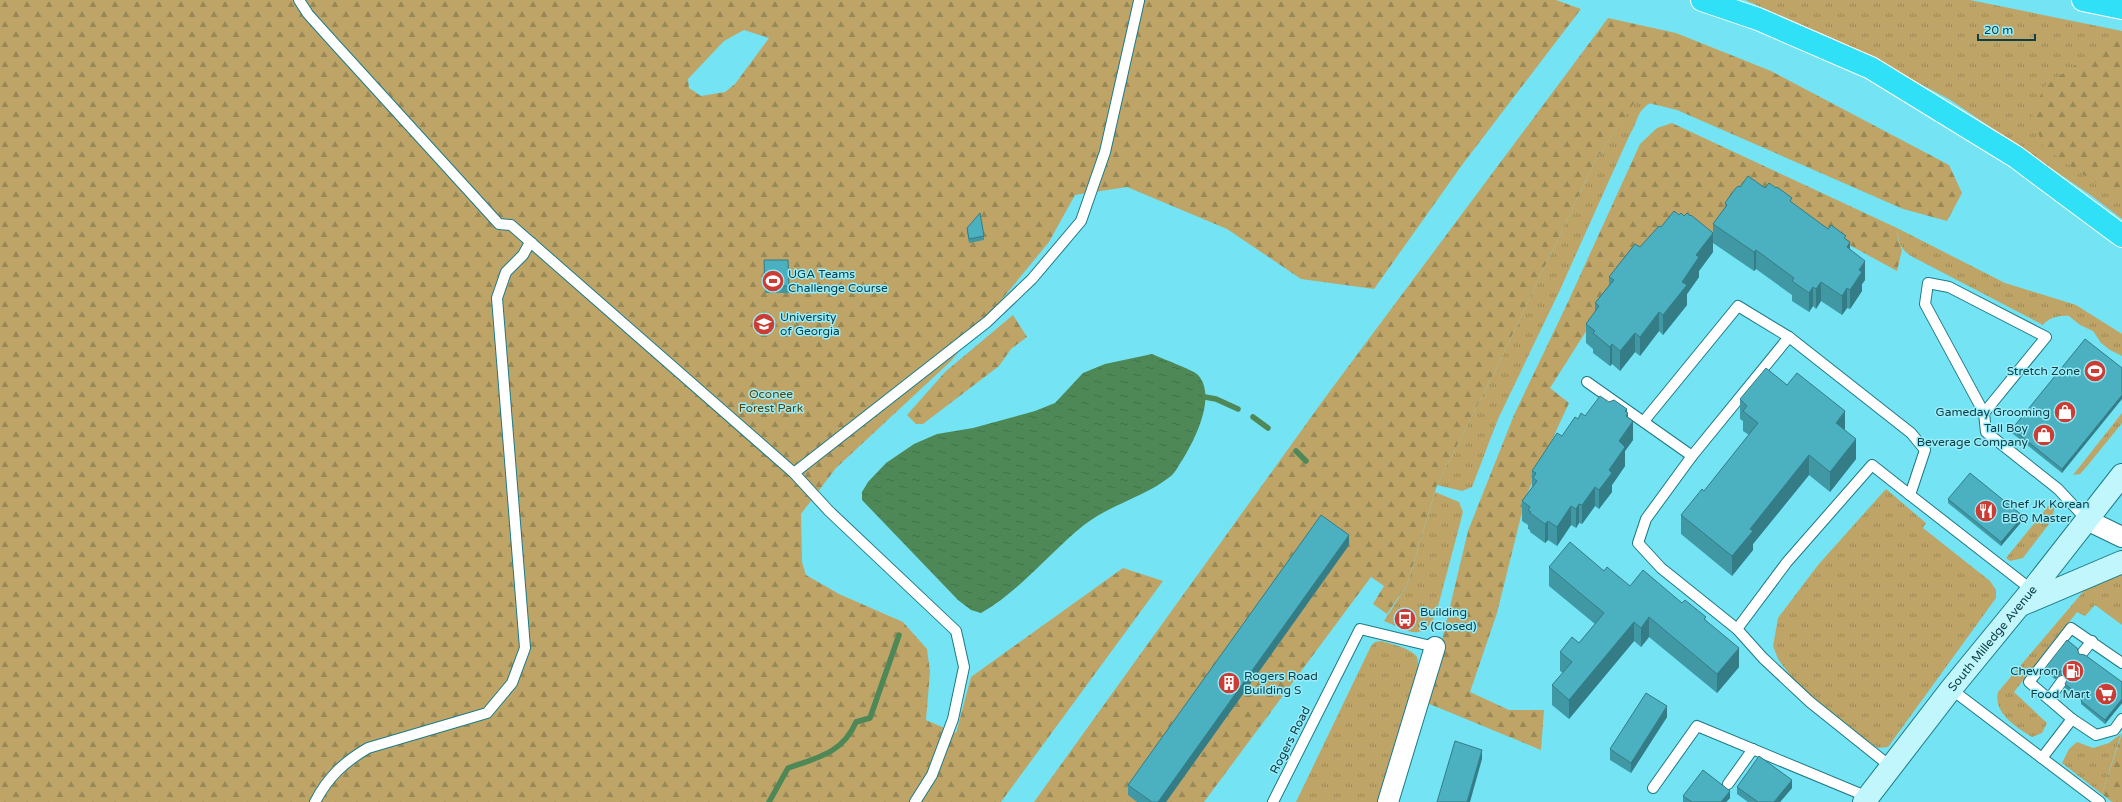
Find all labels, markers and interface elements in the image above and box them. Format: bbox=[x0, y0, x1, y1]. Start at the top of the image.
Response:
scale bar bbox=[1978, 16, 2035, 42]
text: 20 m bbox=[1984, 23, 2013, 37]
place label: UGA Teams Challenge Course bbox=[788, 267, 888, 295]
sports icon: UGA Teams Challenge Course bbox=[760, 268, 786, 294]
place label: University of Georgia bbox=[780, 310, 840, 338]
school or university icon: University of Georgia bbox=[751, 311, 777, 337]
sports icon: Stretch Zone bbox=[2082, 358, 2108, 384]
place label: Stretch Zone bbox=[2007, 364, 2080, 378]
park label: Oconee Forest Park bbox=[739, 387, 804, 415]
shop icon: Gameday Grooming bbox=[2052, 399, 2078, 425]
place label: Gameday Grooming bbox=[1936, 405, 2050, 419]
place label: Tall Boy Beverage Company bbox=[1917, 421, 2029, 449]
shop icon: Tall Boy Beverage Company bbox=[2031, 422, 2057, 448]
place label: Chef JK Korean BBQ Master bbox=[2002, 497, 2090, 525]
restaurant icon: Chef JK Korean BBQ Master bbox=[1973, 498, 1999, 524]
street label: South Milledge Avenue bbox=[1945, 583, 2040, 694]
place label: Building S (Closed) bbox=[1420, 605, 1477, 633]
bus stop icon: Building S (Closed) bbox=[1392, 606, 1418, 632]
fuel station icon: Chevron bbox=[2060, 658, 2086, 684]
place label: Chevron bbox=[2010, 664, 2058, 678]
place label: Rogers Road Building S bbox=[1244, 669, 1318, 697]
building icon: Rogers Road Building S bbox=[1216, 670, 1242, 696]
supermarket icon: Food Mart bbox=[2093, 681, 2119, 707]
place label: Food Mart bbox=[2030, 687, 2090, 701]
street label: Rogers Road bbox=[1267, 704, 1313, 776]

